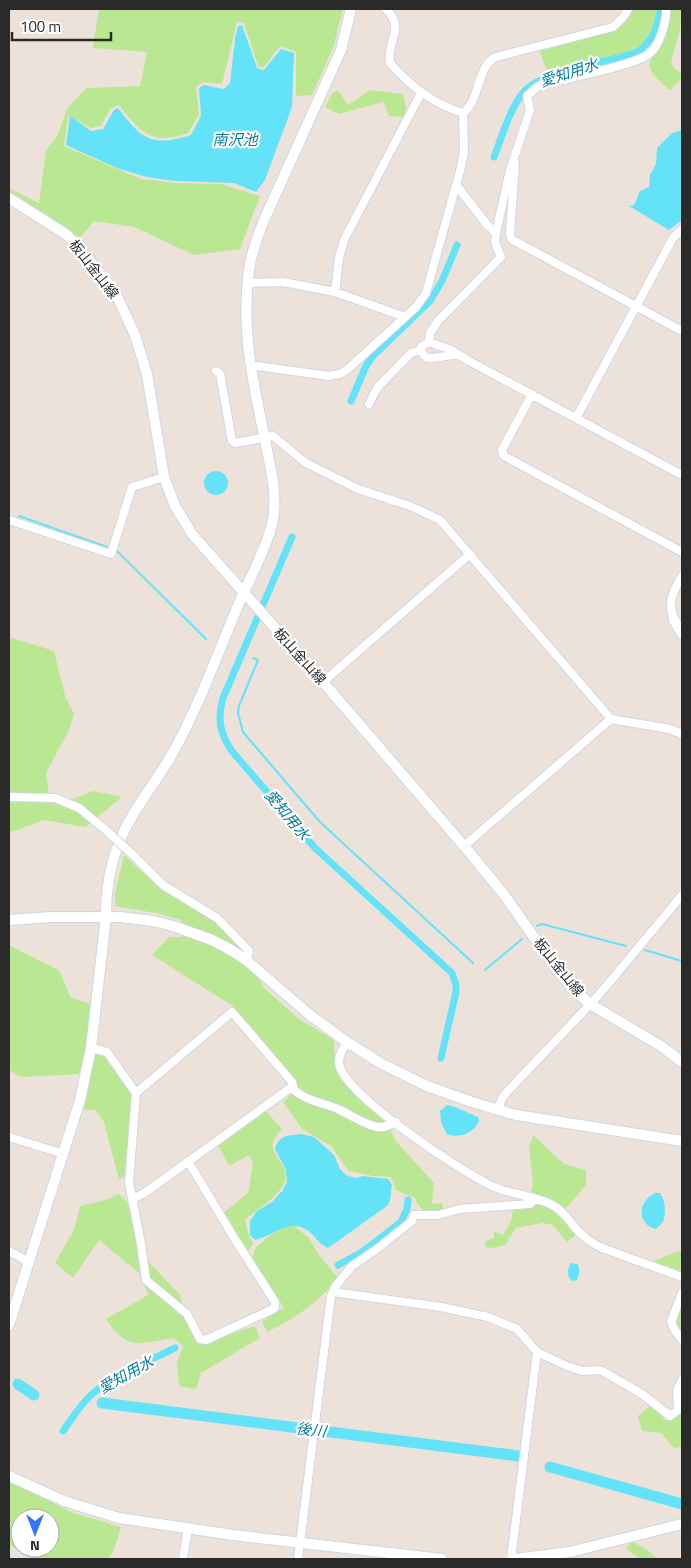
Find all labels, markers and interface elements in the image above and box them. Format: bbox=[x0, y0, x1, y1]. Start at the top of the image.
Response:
scale bar bbox=[12, 10, 111, 42]
text: 100 m bbox=[20, 15, 61, 38]
water label: 愛知用水 bbox=[537, 52, 603, 93]
water label: 南沢池 bbox=[212, 128, 259, 151]
street label: 板山金山線 bbox=[65, 235, 124, 303]
street label: 板山金山線 bbox=[269, 623, 332, 689]
water label: 愛知用水 bbox=[259, 784, 317, 847]
street label: 板山金山線 bbox=[529, 933, 590, 1000]
water label: 愛知用水 bbox=[94, 1349, 159, 1399]
water label: 後川 bbox=[295, 1416, 329, 1443]
north arrow bbox=[10, 1508, 60, 1558]
text: N bbox=[30, 1536, 40, 1557]

